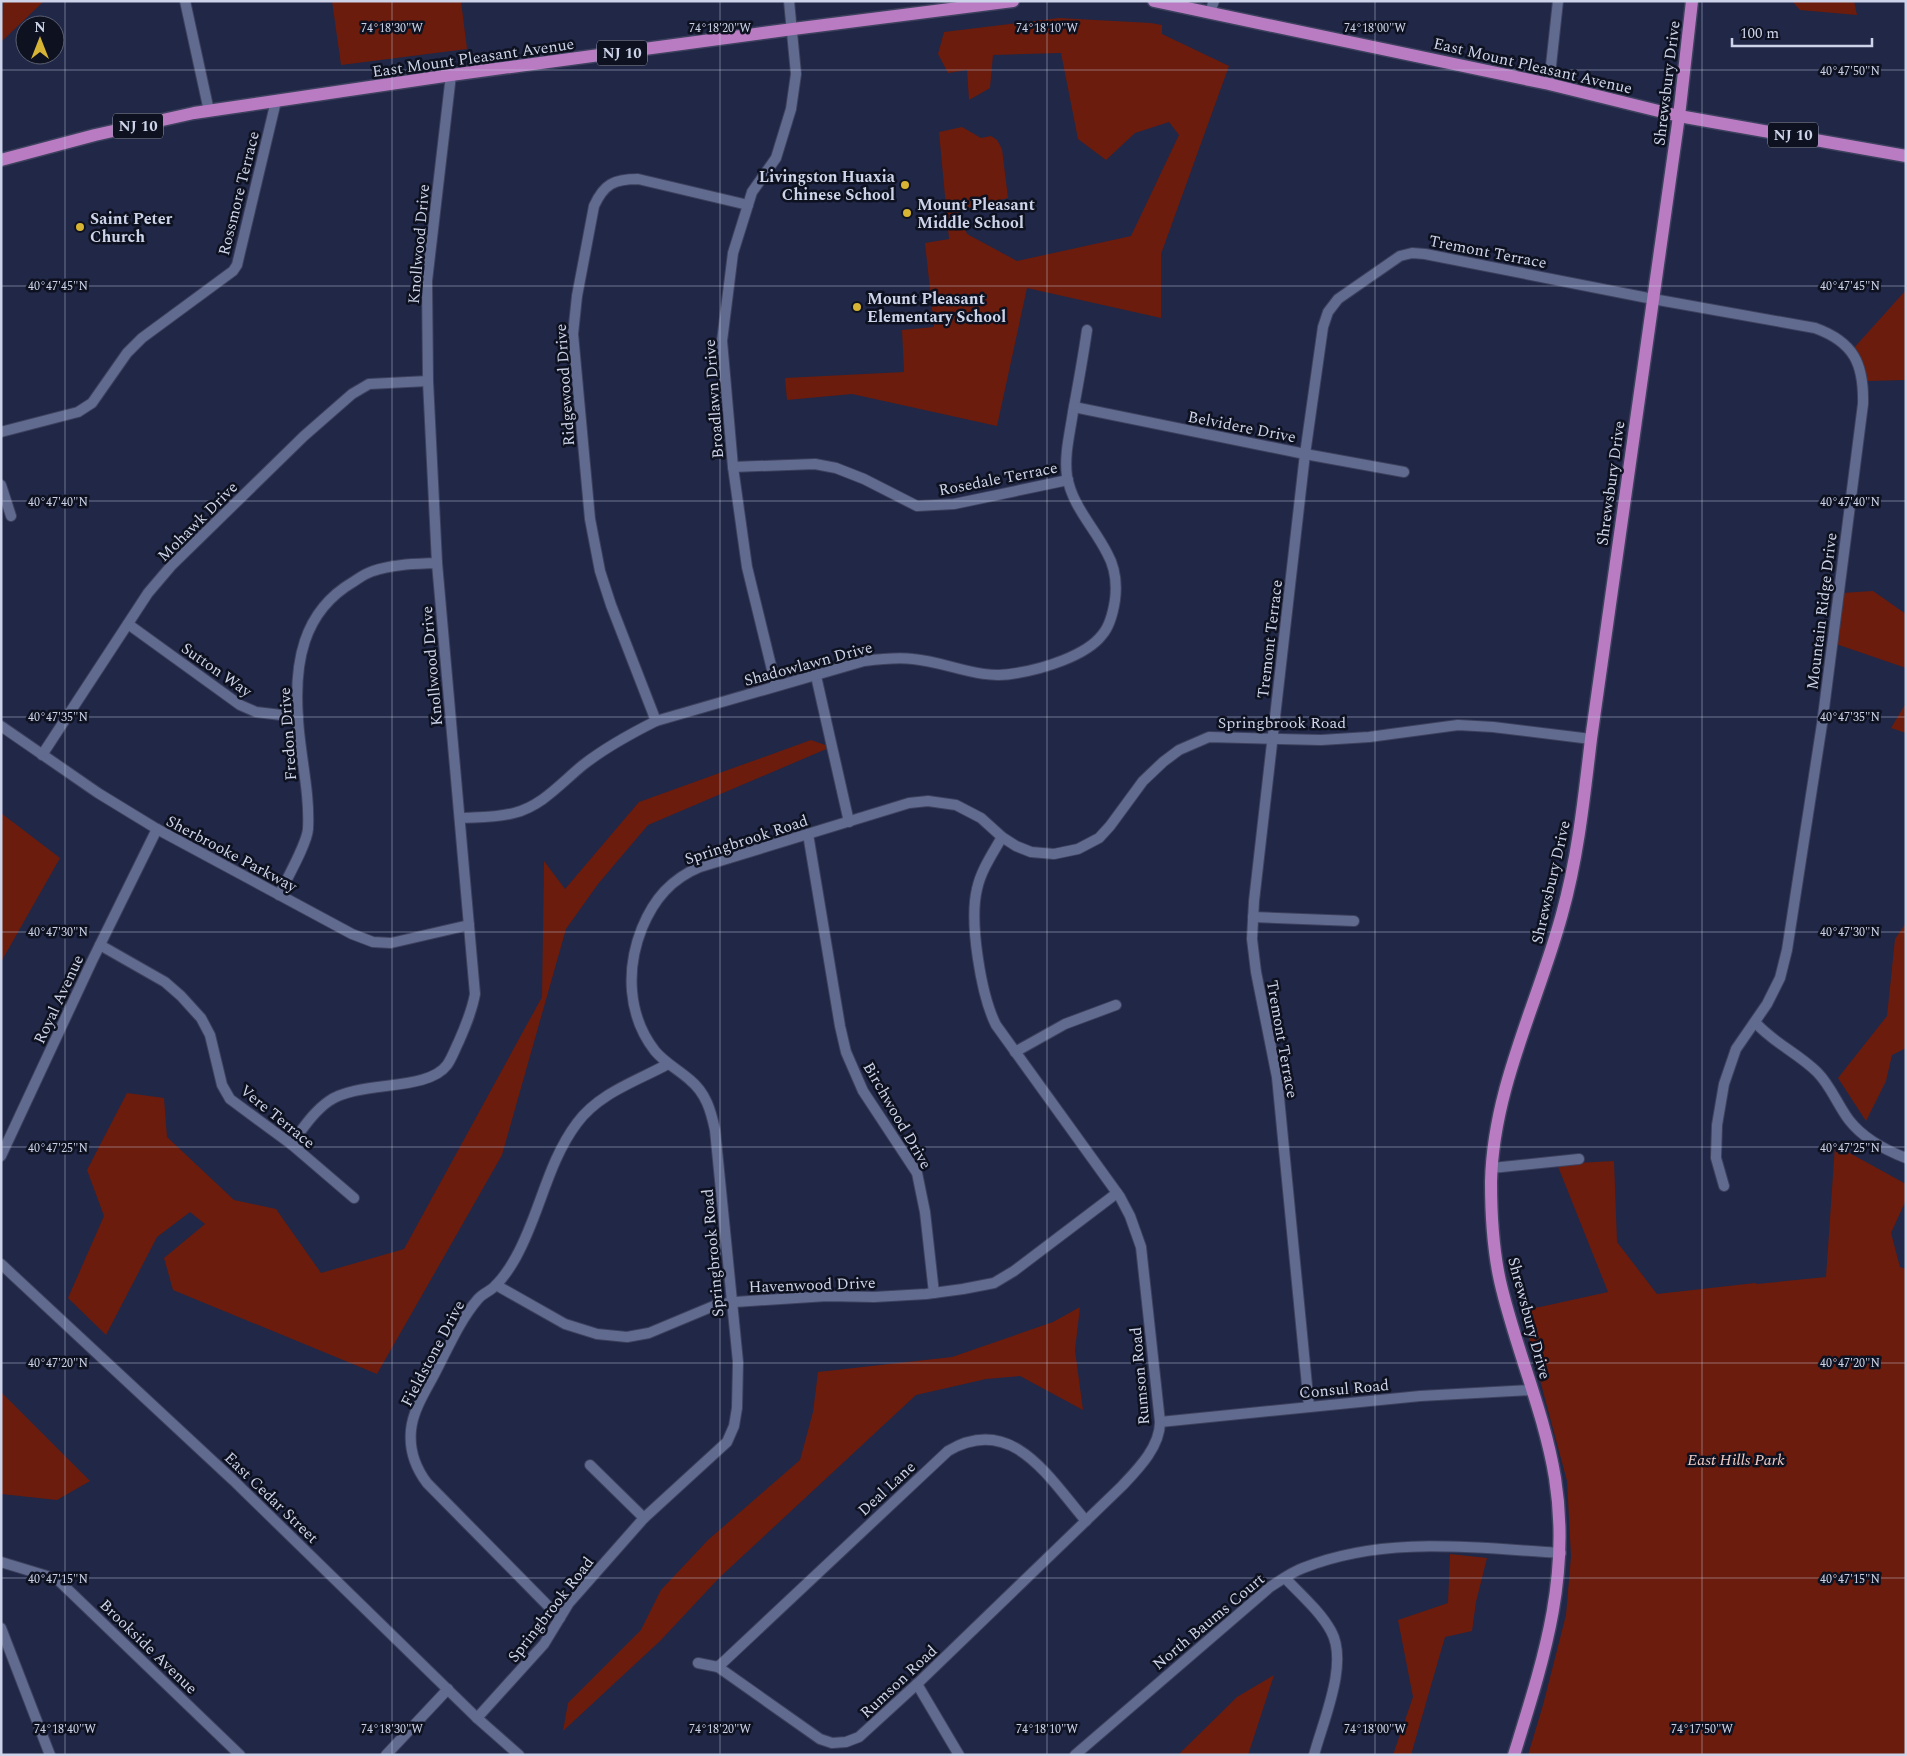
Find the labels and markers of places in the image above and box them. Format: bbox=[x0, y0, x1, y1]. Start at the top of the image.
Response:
place label: Livingston Huaxia Chinese School bbox=[759, 165, 896, 207]
marker: Livingston Huaxia Chinese School bbox=[899, 179, 911, 191]
place label: Mount Pleasant Middle School bbox=[917, 193, 1035, 235]
place label: Saint Peter Church bbox=[90, 207, 173, 249]
marker: Mount Pleasant Middle School bbox=[901, 207, 913, 219]
marker: Saint Peter Church bbox=[74, 221, 86, 233]
place label: Mount Pleasant Elementary School bbox=[867, 287, 1006, 329]
marker: Mount Pleasant Elementary School bbox=[851, 301, 863, 313]

